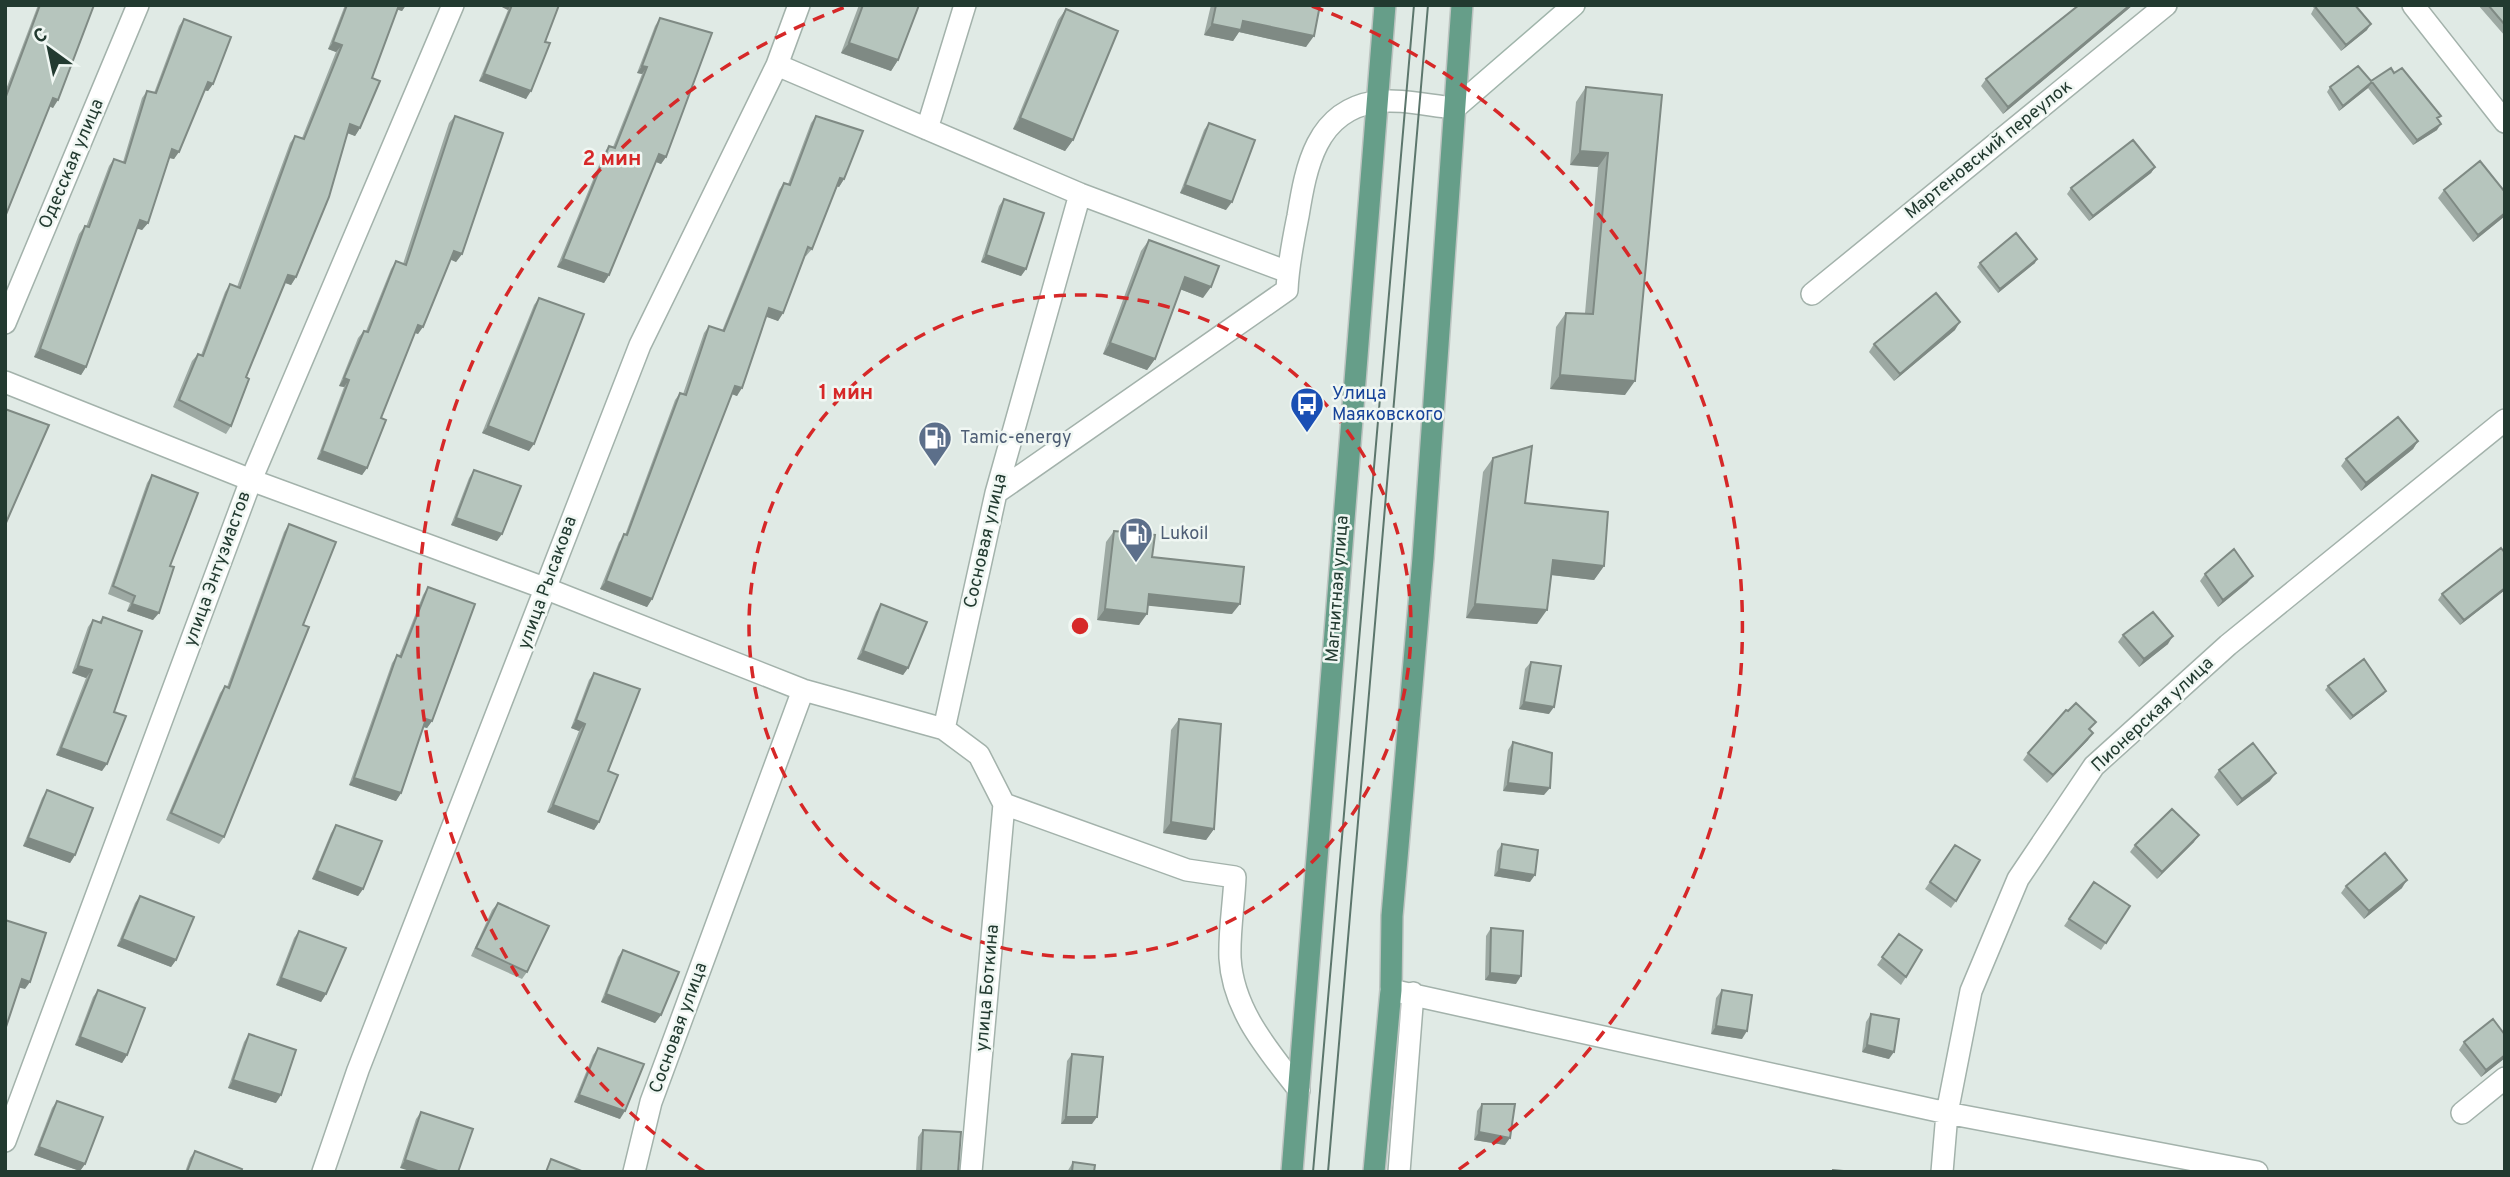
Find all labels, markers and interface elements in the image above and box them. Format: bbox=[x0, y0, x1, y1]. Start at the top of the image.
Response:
north arrow bbox=[14, 14, 84, 84]
text: С bbox=[29, 23, 52, 50]
street label: Мартеновский переулок bbox=[1901, 75, 2077, 225]
street label: Одесская улица bbox=[34, 96, 110, 232]
text: 2 мин bbox=[582, 146, 642, 173]
text: 1 мин bbox=[819, 380, 873, 407]
place label: Улица Маяковского bbox=[1332, 383, 1443, 427]
bus stop icon: Улица Маяковского bbox=[1288, 385, 1326, 434]
fuel station icon: Tamic-energy bbox=[916, 419, 954, 468]
place label: Tamic-energy bbox=[960, 427, 1072, 450]
street label: Сосновая улица bbox=[959, 471, 1013, 611]
street label: улица Энтузиастов bbox=[179, 488, 257, 650]
street label: улица Рысакова bbox=[513, 513, 583, 653]
fuel station icon: Lukoil bbox=[1117, 515, 1155, 564]
street label: Магнитная улица bbox=[1321, 515, 1355, 663]
place label: Lukoil bbox=[1160, 523, 1209, 546]
centre of rings bbox=[1068, 614, 1092, 638]
street label: Пионерская улица bbox=[2087, 652, 2219, 778]
street label: улица Боткина bbox=[971, 923, 1005, 1053]
street label: Сосновая улица bbox=[645, 959, 713, 1097]

